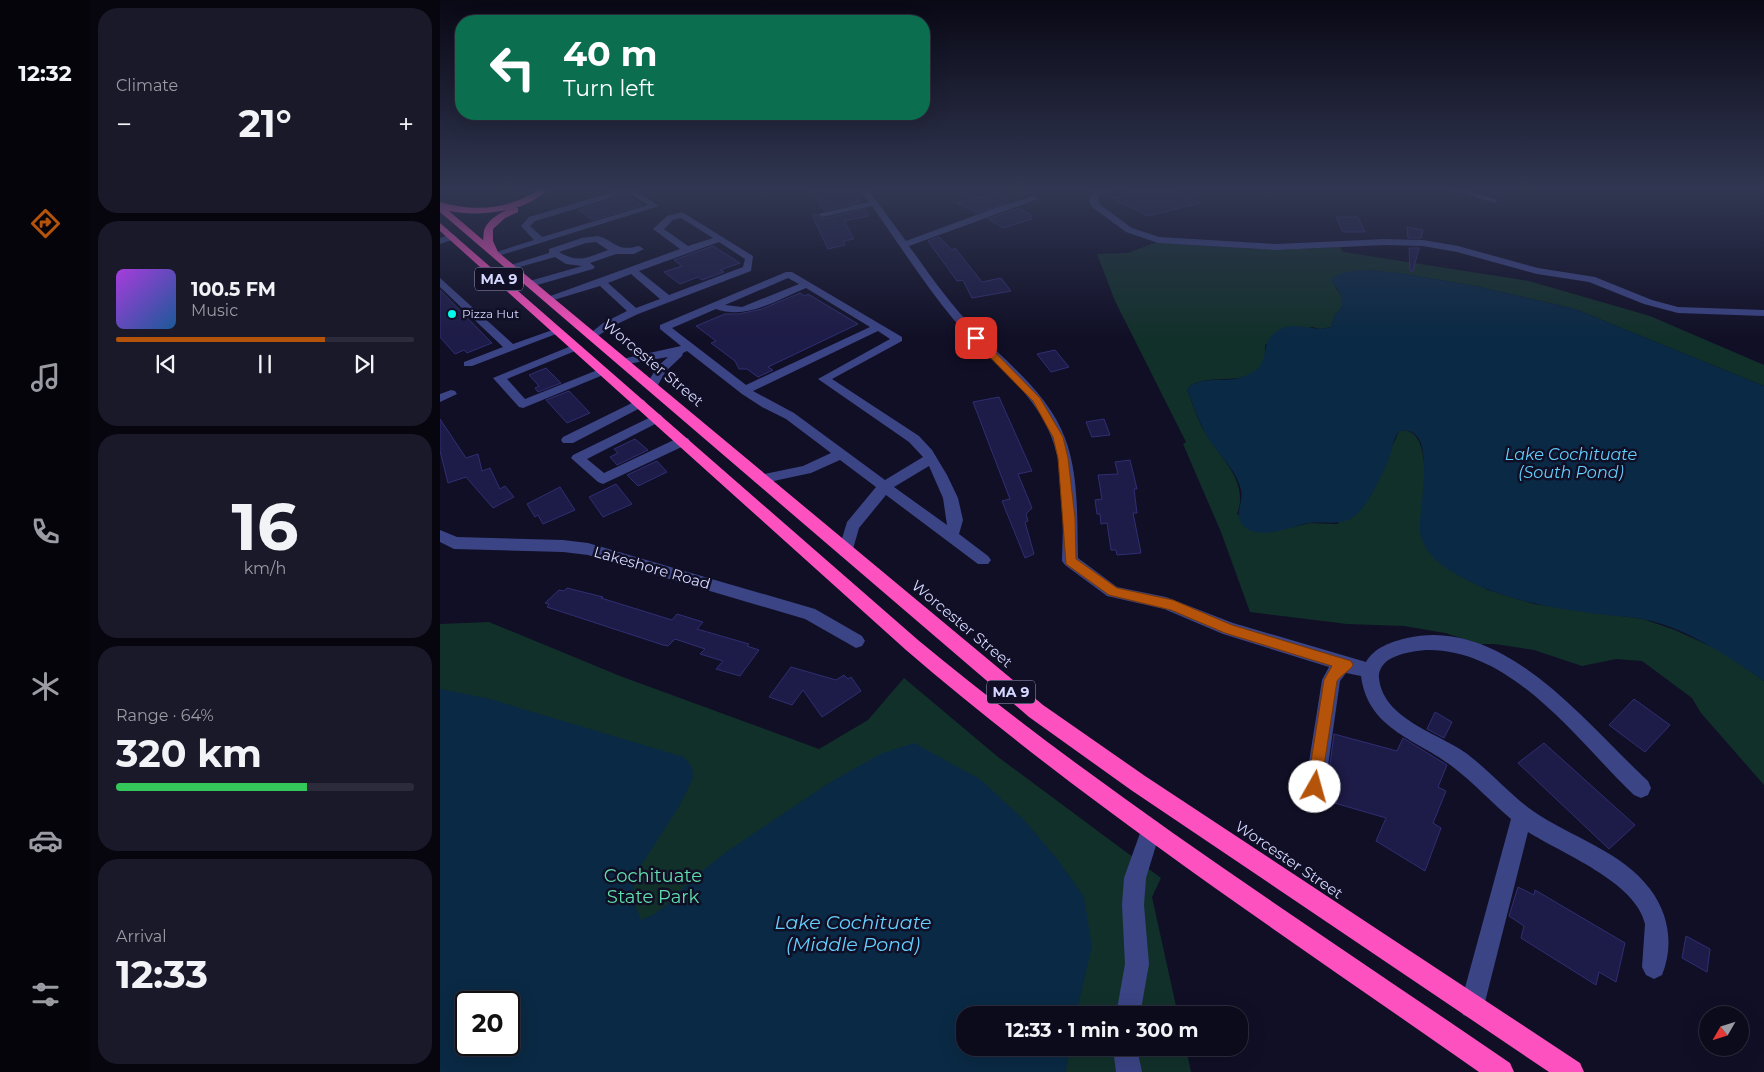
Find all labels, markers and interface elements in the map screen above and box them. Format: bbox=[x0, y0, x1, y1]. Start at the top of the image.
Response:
text: 40 m bbox=[563, 32, 658, 75]
icon: left bbox=[480, 35, 545, 100]
text: 12:32 bbox=[18, 60, 72, 87]
text: Turn left bbox=[563, 75, 655, 102]
text: Climate bbox=[116, 76, 178, 95]
text: 21° bbox=[238, 100, 292, 147]
text: − bbox=[116, 107, 132, 141]
text: + bbox=[398, 107, 414, 141]
icon: directions bbox=[28, 206, 63, 241]
road number: MA 9 bbox=[475, 268, 523, 290]
text: 100.5 FM bbox=[191, 278, 276, 301]
text: Music bbox=[191, 301, 238, 320]
place label: Pizza Hut bbox=[462, 306, 519, 321]
marker: Pizza Hut bbox=[446, 308, 458, 320]
street label: Worcester Street bbox=[599, 315, 708, 410]
pin bbox=[955, 317, 997, 359]
icon: arrive bbox=[962, 324, 990, 352]
icon: previous bbox=[152, 350, 180, 378]
icon: pause bbox=[251, 350, 279, 378]
icon: next bbox=[350, 350, 378, 378]
icon: music bbox=[28, 360, 63, 395]
water label: Lake Cochituate (South Pond) bbox=[1505, 445, 1637, 482]
text: 16 bbox=[232, 487, 298, 566]
icon: phone bbox=[28, 514, 63, 549]
street label: Lakeshore Road bbox=[592, 542, 713, 593]
text: km/h bbox=[244, 559, 286, 578]
street label: Worcester Street bbox=[908, 576, 1017, 671]
icon: climate bbox=[28, 669, 63, 704]
road number: MA 9 bbox=[987, 680, 1035, 704]
text: Range · 64% bbox=[116, 706, 214, 725]
text: 320 km bbox=[116, 730, 262, 777]
position arrow bbox=[1288, 760, 1340, 812]
street label: Worcester Street bbox=[1232, 816, 1347, 903]
icon: car bbox=[28, 823, 63, 858]
park label: Cochituate State Park bbox=[604, 865, 702, 908]
water label: Lake Cochituate (Middle Pond) bbox=[774, 911, 932, 956]
text: Arrival bbox=[116, 927, 166, 946]
text: 12:33 bbox=[116, 951, 208, 998]
icon: filters bbox=[28, 977, 63, 1012]
speed limit sign: 20 bbox=[455, 991, 520, 1056]
north arrow bbox=[1699, 1006, 1749, 1056]
map controls bbox=[1699, 1006, 1749, 1056]
text: 12:33 · 1 min · 300 m bbox=[1006, 1019, 1198, 1042]

